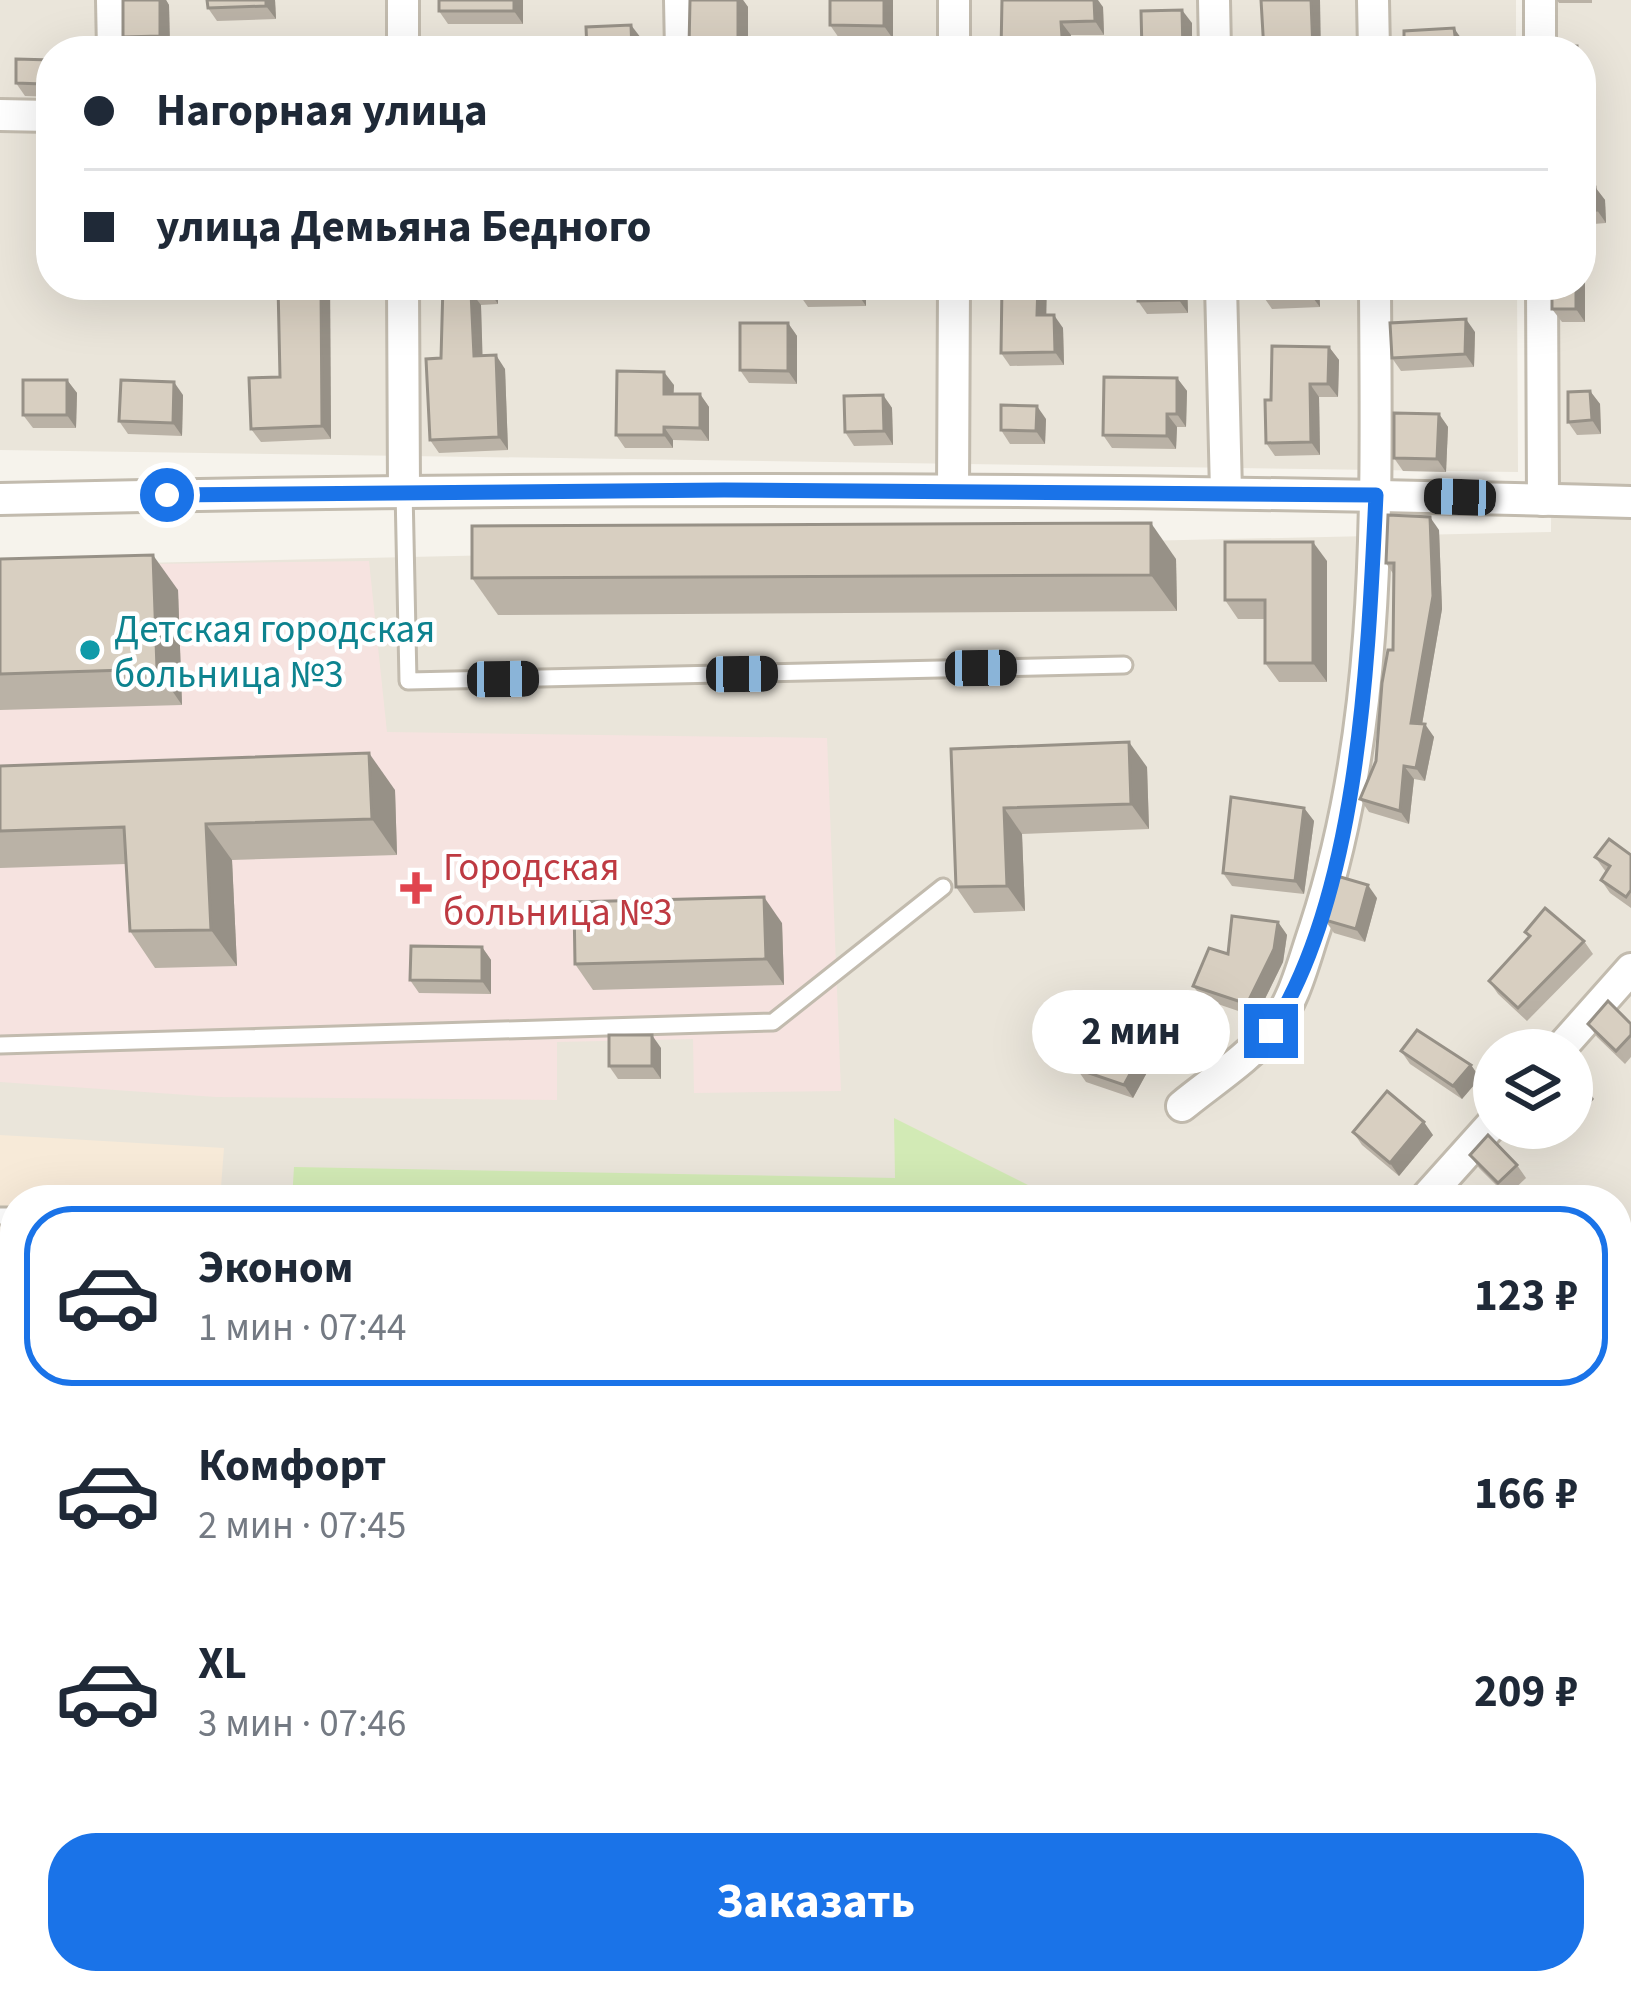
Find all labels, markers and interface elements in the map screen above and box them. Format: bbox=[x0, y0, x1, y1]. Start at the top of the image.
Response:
text: Нагорная улица bbox=[156, 79, 488, 143]
text: улица Демьяна Бедного bbox=[156, 195, 651, 259]
route start bbox=[140, 468, 194, 522]
car bbox=[1423, 478, 1497, 516]
place label: Детская городская больница №3 bbox=[114, 602, 435, 703]
marker: Детская городская больница №3 bbox=[77, 637, 103, 663]
car bbox=[945, 649, 1017, 687]
car bbox=[706, 655, 778, 693]
car bbox=[467, 660, 539, 698]
place label: Городская больница №3 bbox=[443, 840, 673, 941]
marker: Городская больница №3 bbox=[400, 872, 432, 904]
callout: 2 мин bbox=[1031, 989, 1229, 1073]
text: 2 мин bbox=[1081, 1004, 1181, 1060]
route end bbox=[1244, 1004, 1298, 1058]
map controls bbox=[1473, 1029, 1593, 1149]
button: layers bbox=[1473, 1029, 1593, 1149]
text: Эконом bbox=[198, 1236, 354, 1300]
icon: car bbox=[54, 1242, 162, 1350]
text: 123 ₽ bbox=[1474, 1264, 1578, 1328]
text: 1 мин · 07:44 bbox=[198, 1300, 406, 1356]
text: Комфорт bbox=[198, 1434, 386, 1498]
icon: car bbox=[54, 1440, 162, 1548]
text: 166 ₽ bbox=[1474, 1462, 1578, 1526]
text: 2 мин · 07:45 bbox=[198, 1498, 406, 1554]
text: XL bbox=[198, 1632, 247, 1696]
icon: car bbox=[54, 1638, 162, 1746]
text: 209 ₽ bbox=[1474, 1660, 1578, 1724]
text: 3 мин · 07:46 bbox=[198, 1696, 406, 1752]
button: Заказать bbox=[48, 1833, 1584, 1971]

